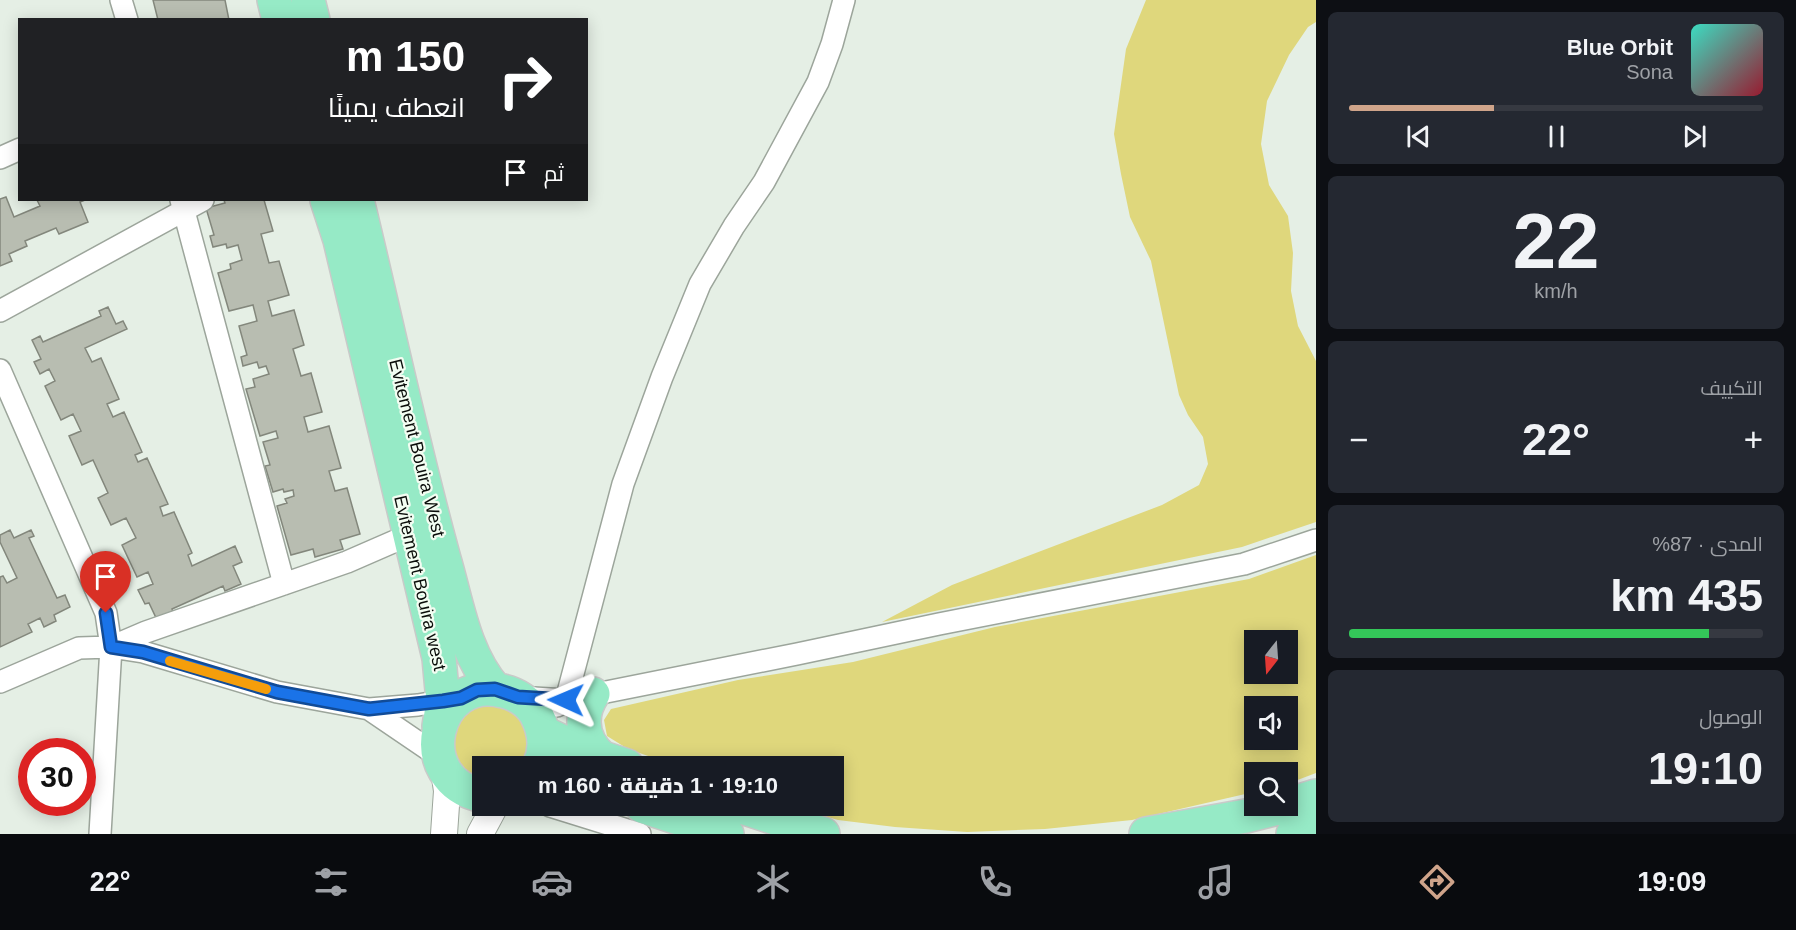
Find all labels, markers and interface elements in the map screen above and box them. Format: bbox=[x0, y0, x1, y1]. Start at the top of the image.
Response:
text: 150 m bbox=[346, 33, 465, 80]
text: Blue Orbit bbox=[1567, 35, 1673, 60]
icon: right bbox=[486, 42, 564, 120]
text: Sona bbox=[1626, 61, 1673, 83]
text: انعطف يمينًا bbox=[328, 93, 465, 123]
icon: previous bbox=[1402, 120, 1435, 153]
icon: pause bbox=[1540, 120, 1573, 153]
icon: next bbox=[1678, 120, 1711, 153]
icon: arrive bbox=[499, 156, 532, 189]
text: ثم bbox=[544, 161, 564, 186]
text: 22 bbox=[1513, 197, 1599, 285]
text: km/h bbox=[1534, 280, 1578, 302]
street label: Evitement Bouira West bbox=[385, 357, 449, 539]
text: التكييف bbox=[1700, 377, 1763, 399]
text: 22° bbox=[1522, 414, 1590, 465]
text: − bbox=[1349, 421, 1368, 458]
text: + bbox=[1744, 421, 1763, 458]
street label: Evitement Bouira west bbox=[390, 494, 450, 672]
text: المدى · 87% bbox=[1652, 533, 1763, 555]
pin bbox=[80, 551, 131, 613]
icon: arrive bbox=[89, 560, 122, 593]
text: 435 km bbox=[1610, 570, 1763, 621]
north arrow bbox=[1244, 630, 1298, 684]
map controls bbox=[1244, 630, 1298, 816]
position arrow bbox=[534, 668, 598, 732]
button: sound bbox=[1244, 696, 1298, 750]
text: الوصول bbox=[1699, 706, 1763, 728]
speed limit sign: 30 bbox=[18, 738, 96, 816]
text: 19:10 bbox=[1648, 743, 1763, 794]
button: search bbox=[1244, 762, 1298, 816]
text: 19:10 · 1 دقيقة · 160 m bbox=[538, 773, 778, 798]
icon: filters bbox=[310, 861, 352, 903]
icon: car bbox=[531, 861, 573, 903]
icon: climate bbox=[752, 861, 794, 903]
icon: phone bbox=[974, 861, 1016, 903]
icon: music bbox=[1195, 861, 1237, 903]
icon: directions bbox=[1416, 861, 1458, 903]
text: 22° bbox=[90, 867, 131, 897]
text: 19:09 bbox=[1637, 867, 1706, 897]

